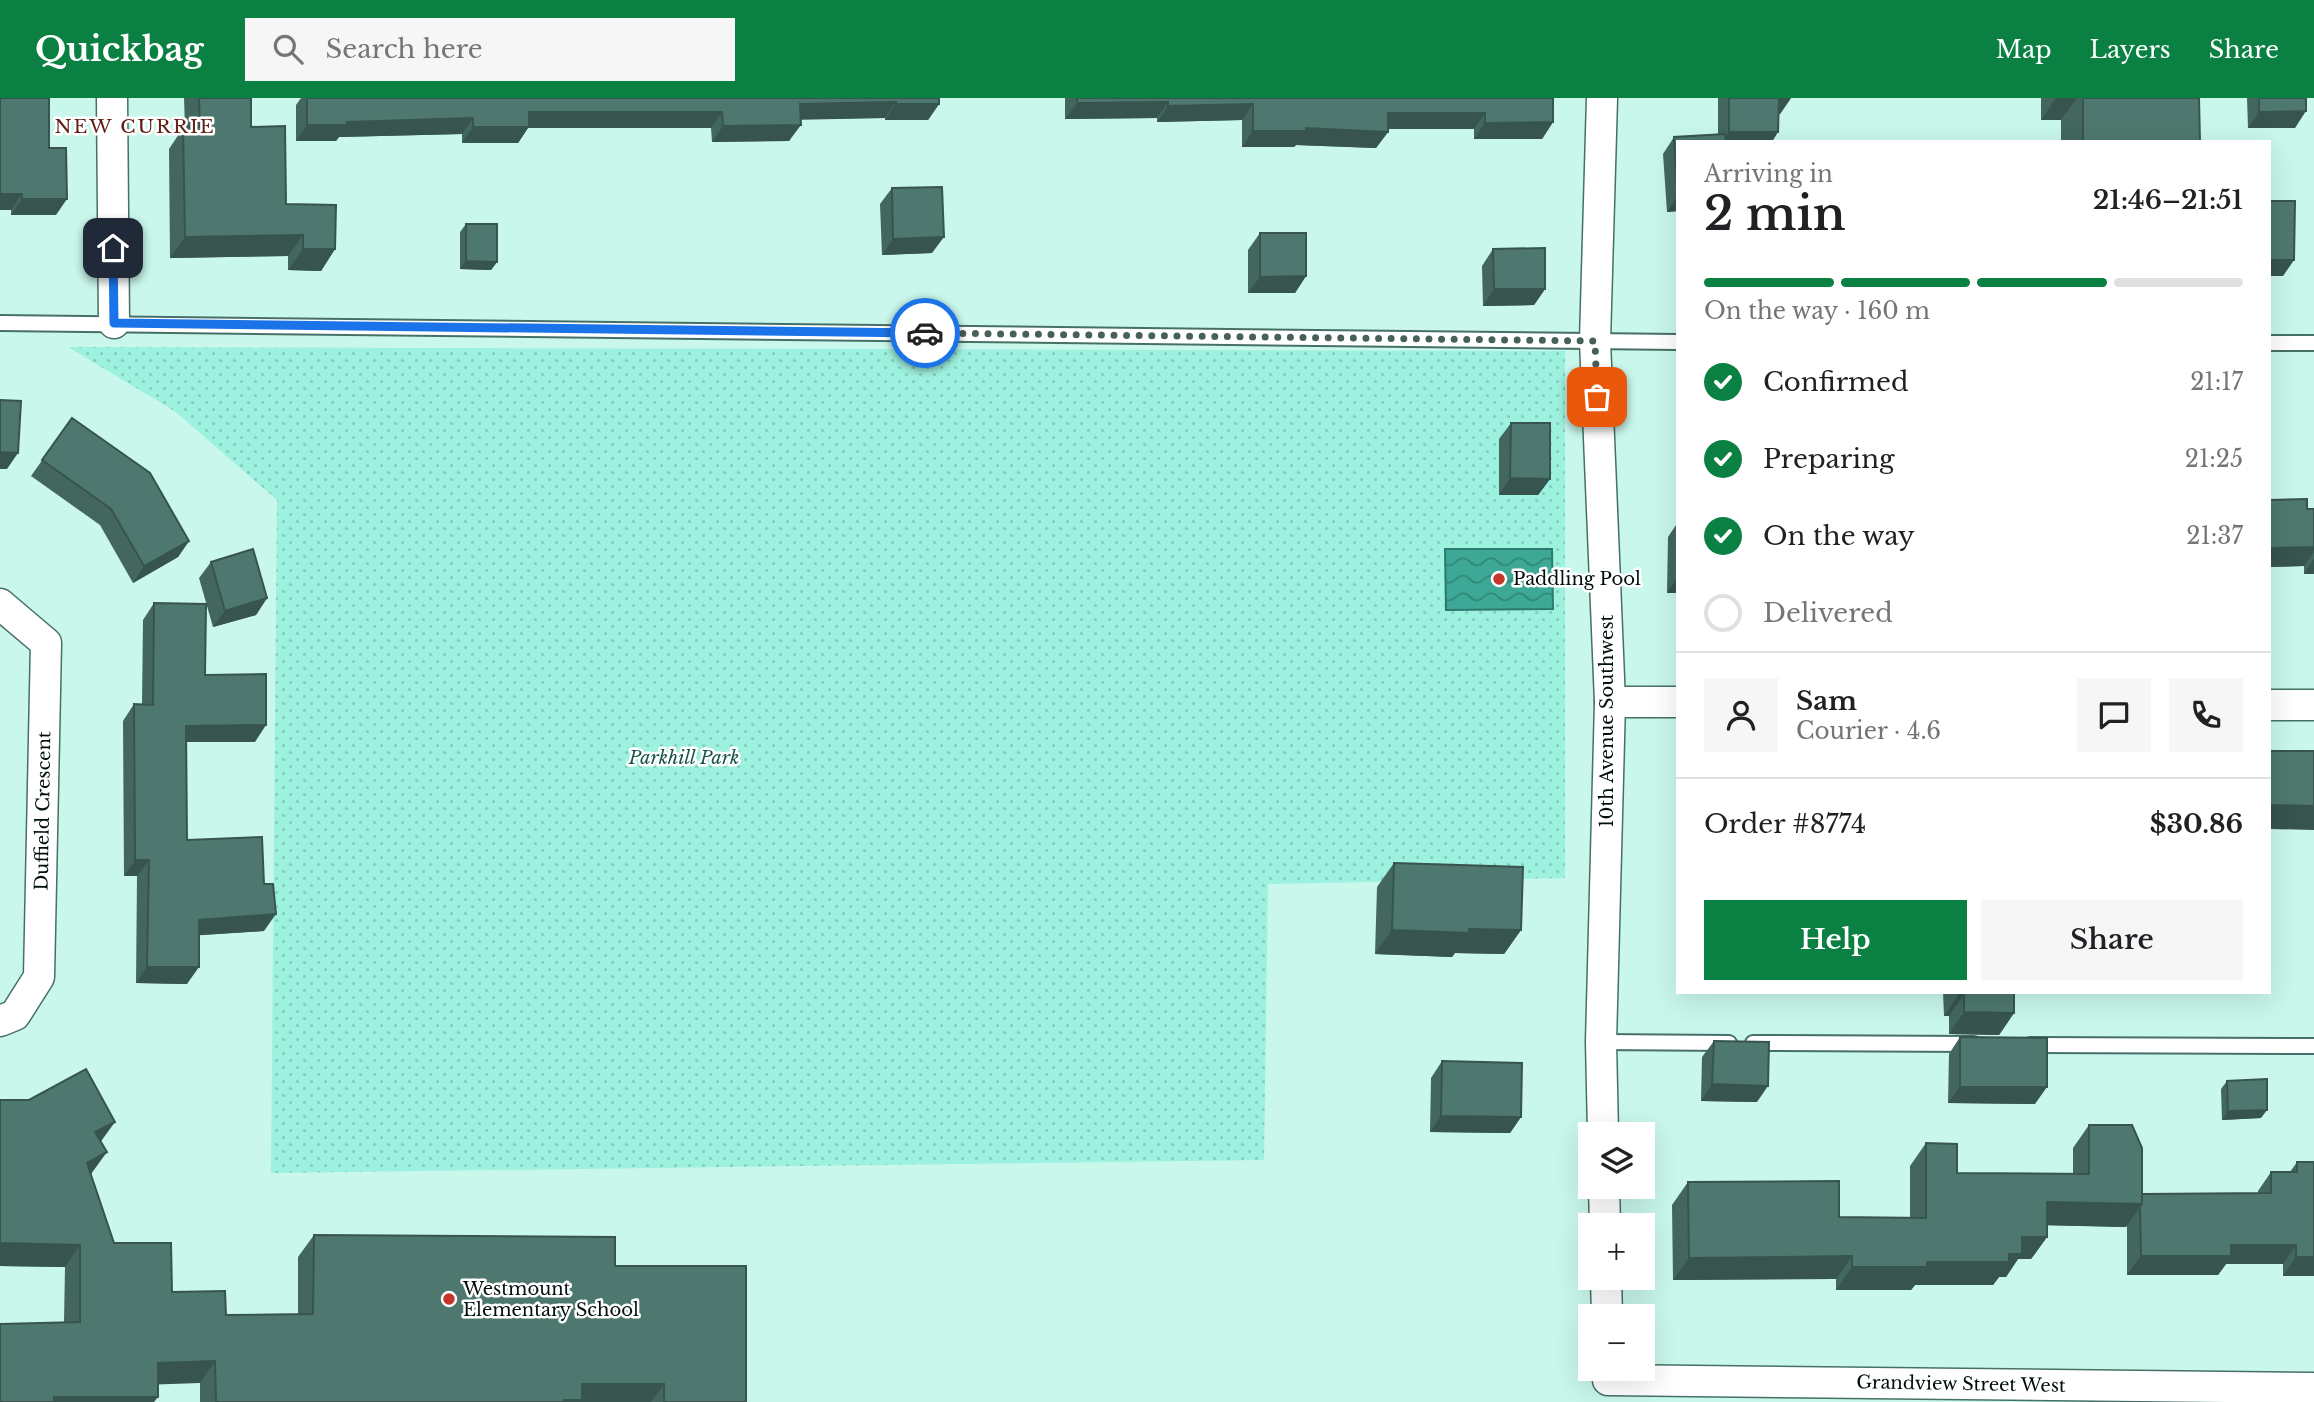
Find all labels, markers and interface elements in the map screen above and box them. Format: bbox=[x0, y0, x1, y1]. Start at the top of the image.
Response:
search box bbox=[245, 18, 735, 81]
text: Quickbag bbox=[35, 29, 203, 70]
icon: search bbox=[269, 30, 307, 68]
text: Search here bbox=[325, 33, 483, 65]
text: Map bbox=[1996, 35, 2052, 64]
text: Layers bbox=[2090, 35, 2171, 64]
text: Share bbox=[2209, 35, 2279, 64]
district label: NEW CURRIE bbox=[54, 115, 216, 138]
text: Arriving in bbox=[1704, 160, 1833, 188]
text: 21:46–21:51 bbox=[2093, 184, 2243, 216]
text: 2 min bbox=[1704, 185, 1846, 242]
pin bbox=[83, 218, 143, 278]
icon: home bbox=[94, 229, 132, 267]
text: On the way · 160 m bbox=[1704, 297, 1930, 325]
courier bbox=[890, 298, 960, 368]
icon: car bbox=[906, 314, 944, 352]
icon: check bbox=[1704, 363, 1742, 401]
text: Confirmed bbox=[1763, 366, 1908, 398]
pin bbox=[1567, 367, 1627, 427]
text: 21:17 bbox=[2190, 368, 2243, 396]
icon: bag bbox=[1578, 378, 1616, 416]
icon: check bbox=[1704, 440, 1742, 478]
text: Preparing bbox=[1763, 443, 1895, 475]
text: 21:25 bbox=[2185, 445, 2243, 473]
icon: check bbox=[1704, 517, 1742, 555]
text: On the way bbox=[1763, 520, 1915, 552]
text: 21:37 bbox=[2186, 522, 2243, 550]
place label: Paddling Pool bbox=[1513, 568, 1641, 590]
marker: Paddling Pool bbox=[1491, 571, 1507, 587]
text: Delivered bbox=[1763, 597, 1893, 629]
street label: 10th Avenue Southwest bbox=[1596, 614, 1618, 827]
button: person bbox=[1704, 678, 1778, 752]
button: chat bbox=[2077, 678, 2151, 752]
button: phone bbox=[2169, 678, 2243, 752]
text: Sam bbox=[1796, 685, 1857, 717]
text: Courier · 4.6 bbox=[1796, 717, 1941, 745]
street label: Duffield Crescent bbox=[31, 731, 55, 891]
park label: Parkhill Park bbox=[628, 747, 739, 769]
text: Order #8774 bbox=[1704, 808, 1866, 840]
text: $30.86 bbox=[2150, 808, 2243, 840]
button: Help bbox=[1704, 900, 1967, 980]
button: Share bbox=[1981, 900, 2243, 980]
map controls bbox=[1578, 1122, 1655, 1381]
button: layers bbox=[1578, 1122, 1655, 1199]
button: + bbox=[1578, 1213, 1655, 1290]
place label: Westmount Elementary School bbox=[462, 1278, 639, 1321]
marker: Westmount Elementary School bbox=[441, 1291, 457, 1307]
button: − bbox=[1578, 1304, 1655, 1381]
street label: Grandview Street West bbox=[1856, 1371, 2066, 1397]

